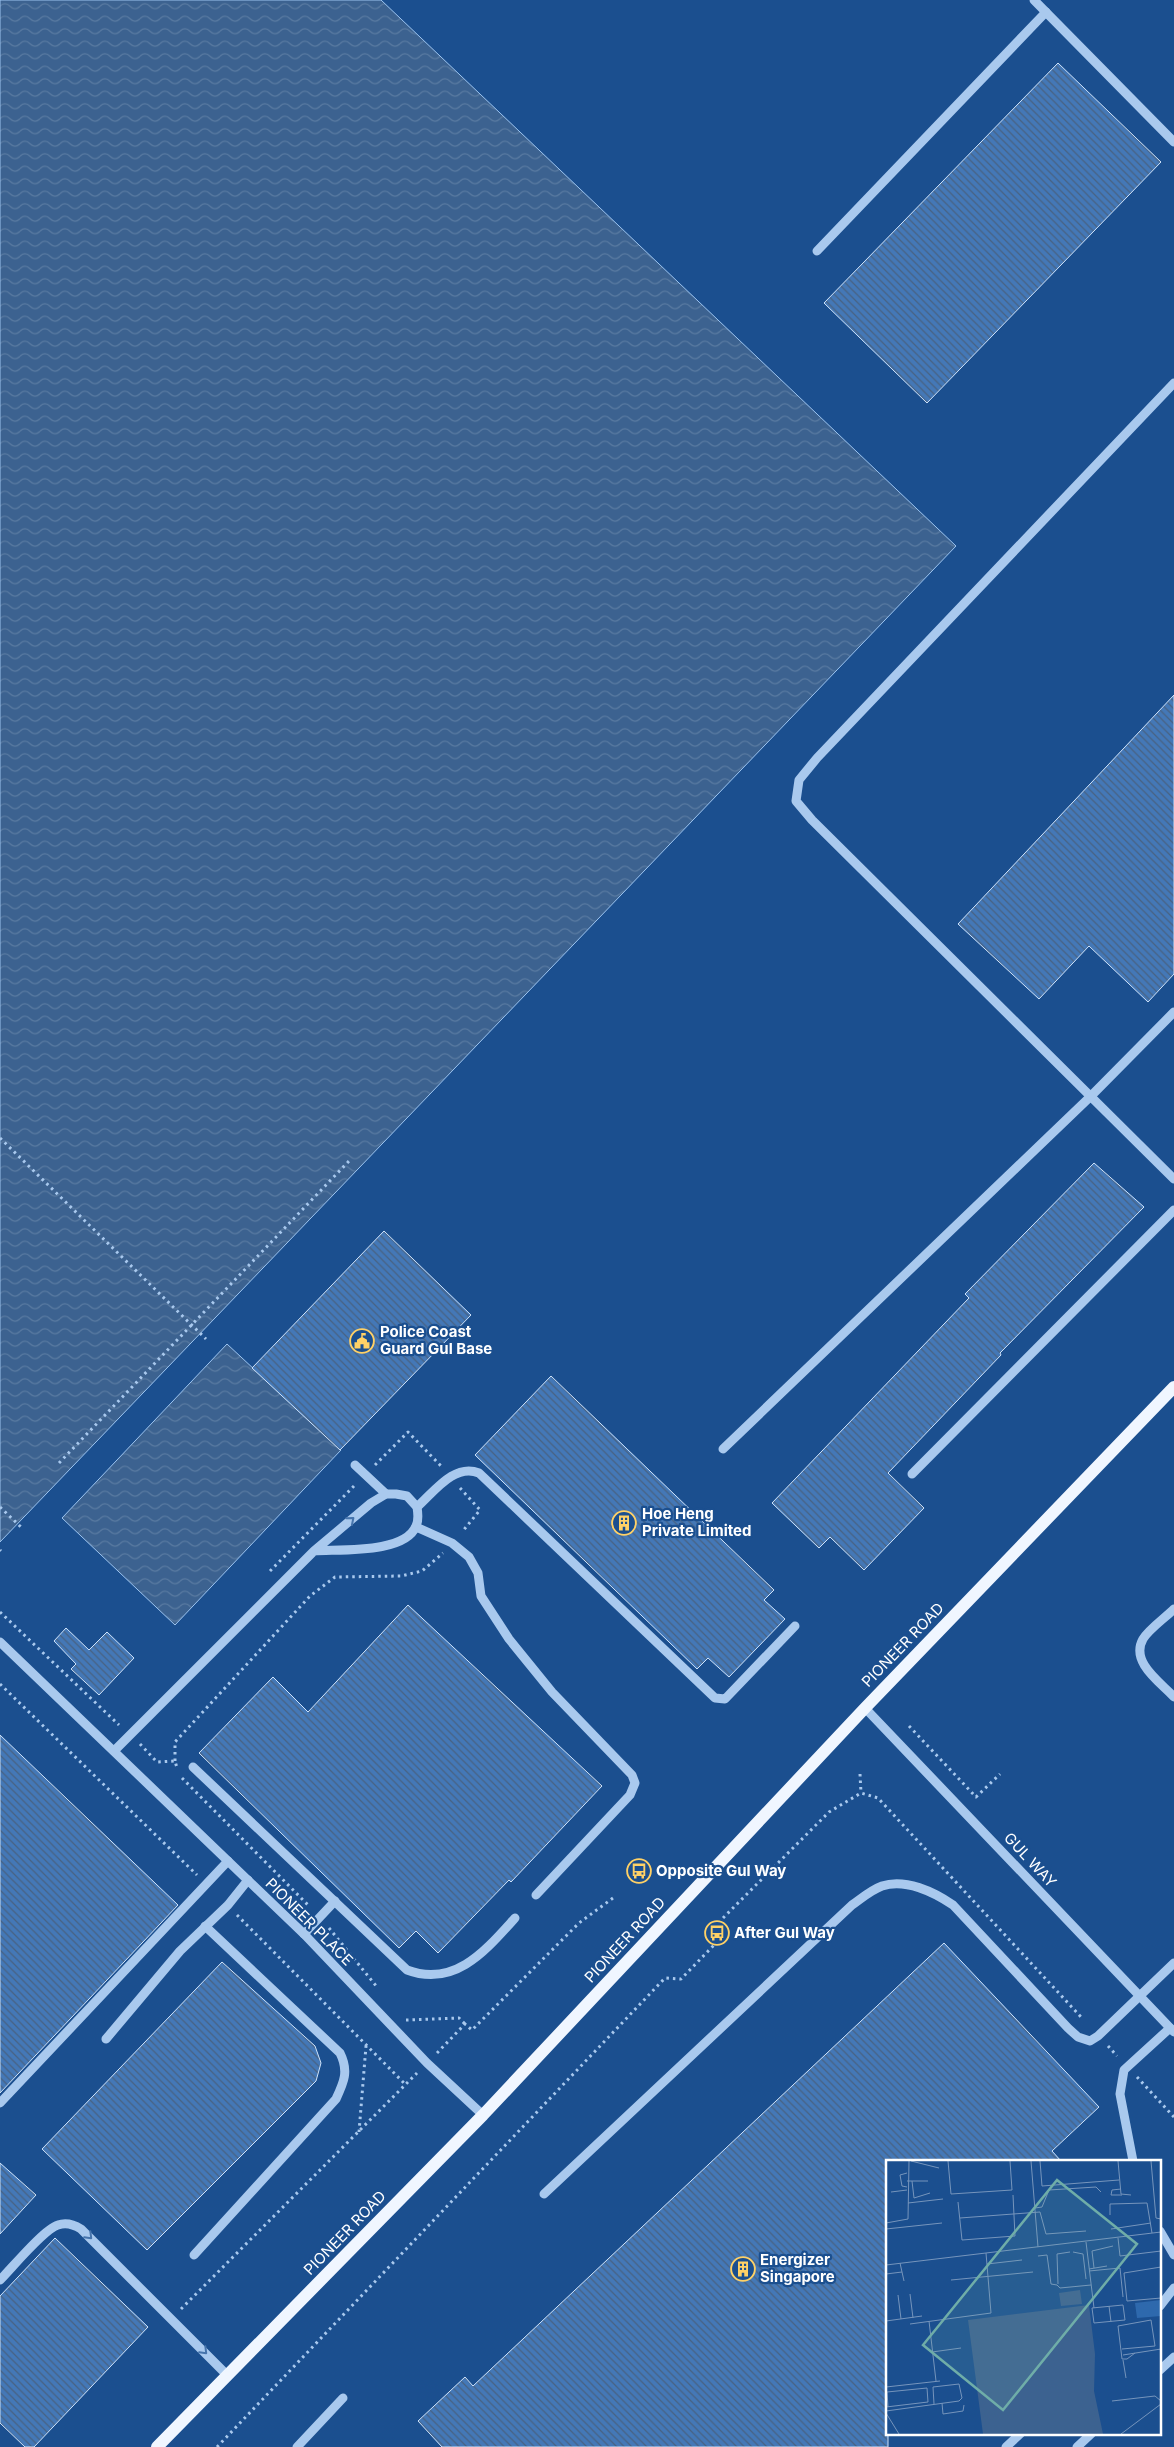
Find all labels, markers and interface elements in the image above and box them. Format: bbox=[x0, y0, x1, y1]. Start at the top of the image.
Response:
place label: Police Coast Guard Gul Base bbox=[380, 1322, 492, 1358]
public building icon: Police Coast Guard Gul Base bbox=[349, 1328, 375, 1354]
place label: Hoe Heng Private Limited bbox=[642, 1504, 751, 1540]
building icon: Hoe Heng Private Limited bbox=[611, 1510, 637, 1536]
one-way arrow bbox=[346, 1516, 355, 1525]
street label: PIONEER ROAD bbox=[858, 1598, 948, 1691]
street label: GUL WAY bbox=[1000, 1828, 1061, 1891]
bus stop icon: Opposite Gul Way bbox=[626, 1858, 652, 1884]
place label: Opposite Gul Way bbox=[656, 1861, 786, 1880]
street label: PIONEER PLACE bbox=[262, 1874, 357, 1969]
street label: PIONEER ROAD bbox=[580, 1893, 669, 1986]
bus stop icon: After Gul Way bbox=[704, 1920, 730, 1946]
place label: After Gul Way bbox=[734, 1923, 835, 1942]
inset map bbox=[886, 2160, 1162, 2434]
street label: PIONEER ROAD bbox=[300, 2186, 390, 2279]
one-way arrow bbox=[83, 2231, 92, 2240]
place label: Energizer Singapore bbox=[760, 2250, 835, 2286]
building icon: Energizer Singapore bbox=[730, 2256, 756, 2282]
one-way arrow bbox=[198, 2345, 207, 2354]

